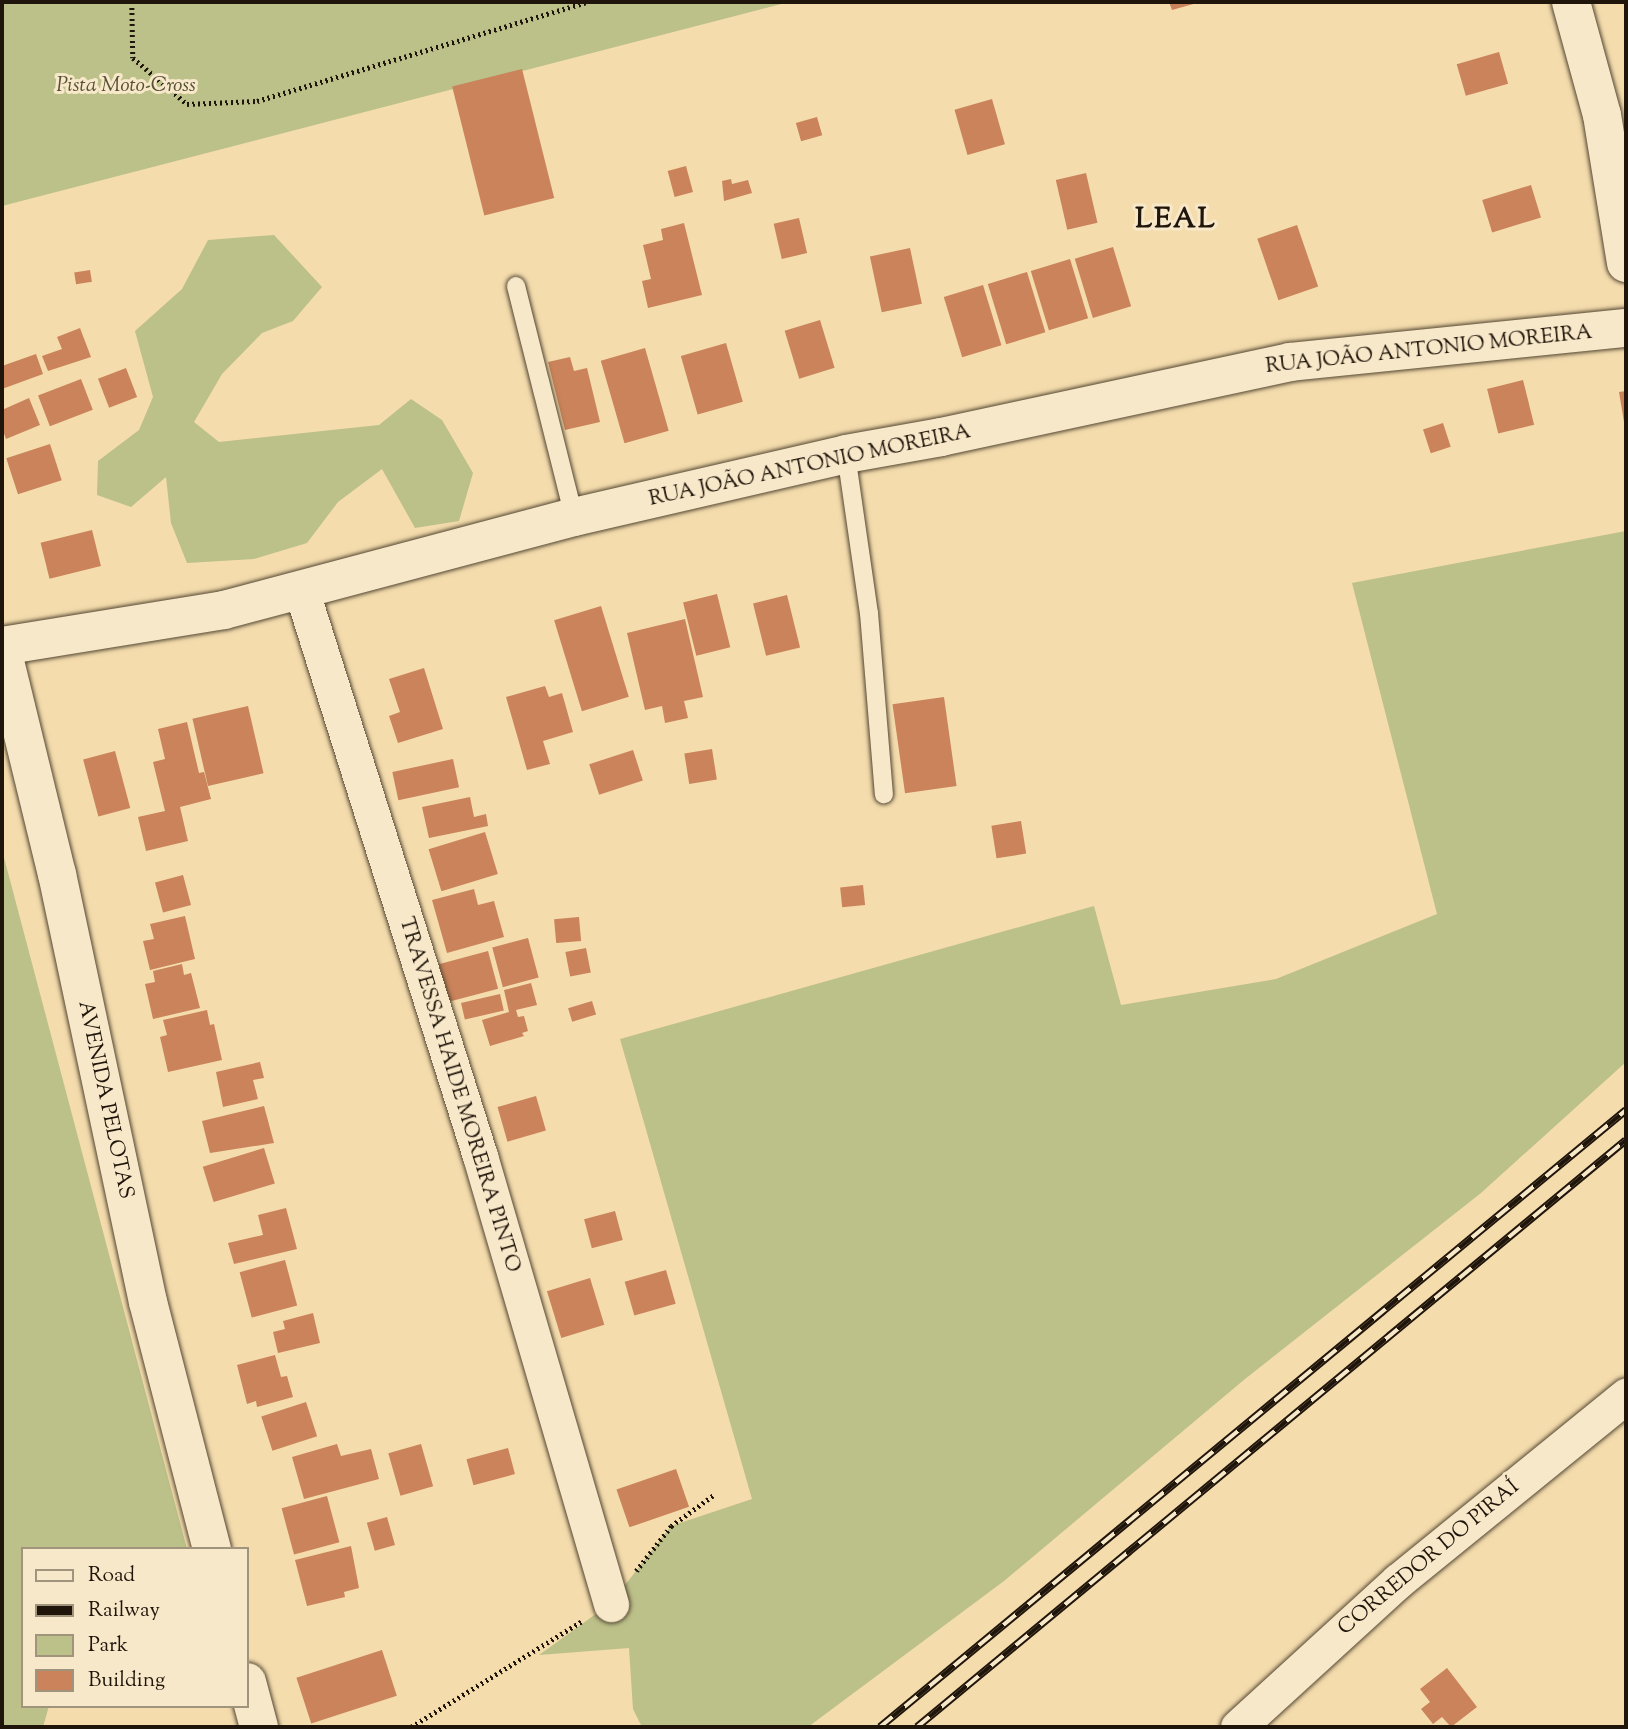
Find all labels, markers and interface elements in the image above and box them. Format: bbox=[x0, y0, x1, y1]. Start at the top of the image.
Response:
park label: Pista Moto-Cross bbox=[56, 73, 196, 99]
district label: LEAL bbox=[1136, 203, 1216, 237]
street label: RUA JOÃO ANTONIO MOREIRA bbox=[1264, 320, 1594, 380]
street label: RUA JOÃO ANTONIO MOREIRA bbox=[647, 420, 973, 512]
street label: TRAVESSA HAIDE MOREIRA PINTO bbox=[393, 914, 525, 1276]
street label: AVENIDA PELOTAS bbox=[72, 999, 138, 1201]
street label: CORREDOR DO PIRAÍ bbox=[1333, 1475, 1525, 1641]
legend bbox=[21, 1547, 248, 1708]
text: Road bbox=[88, 1561, 135, 1591]
text: Railway bbox=[88, 1596, 160, 1626]
text: Park bbox=[88, 1631, 128, 1661]
text: Building bbox=[88, 1666, 165, 1696]

